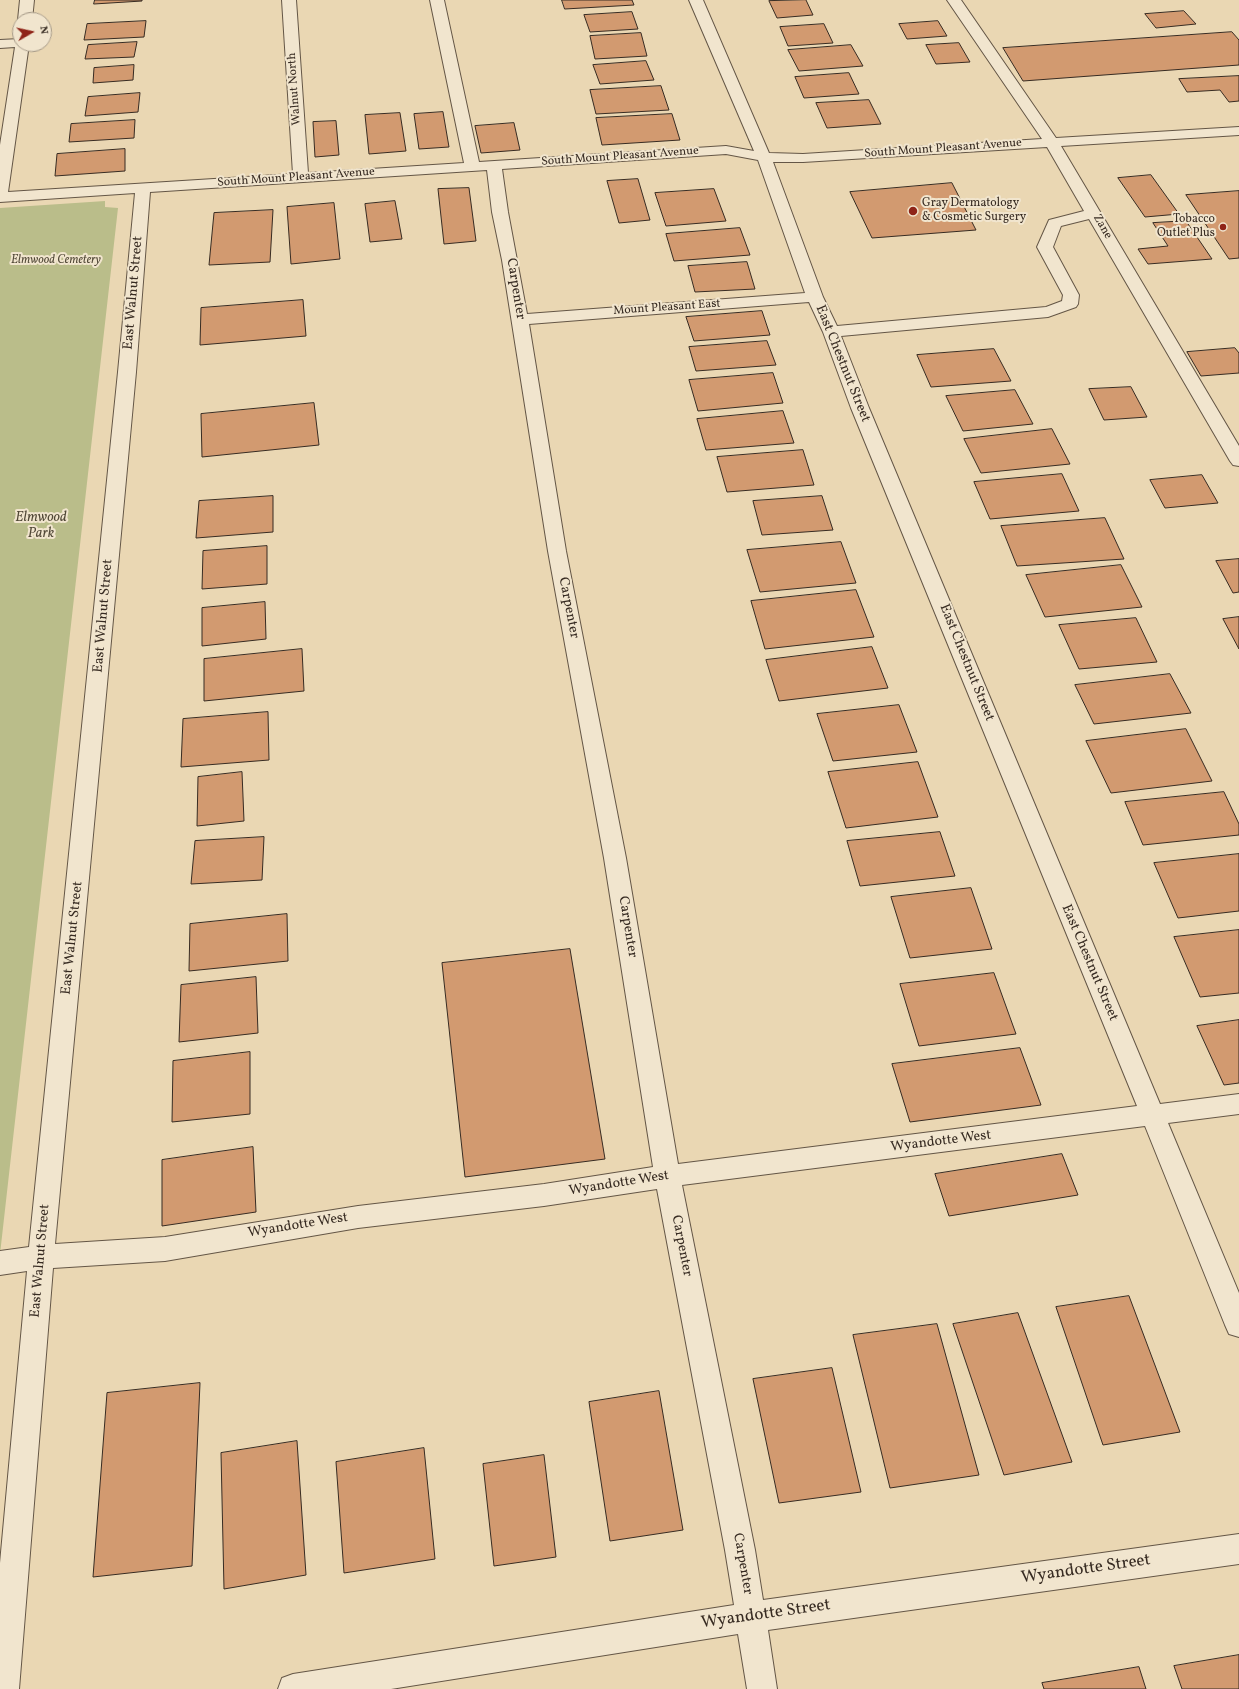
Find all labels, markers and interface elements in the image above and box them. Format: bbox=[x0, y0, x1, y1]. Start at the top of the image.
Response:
north arrow bbox=[12, 12, 52, 52]
text: N bbox=[35, 25, 51, 35]
street label: Walnut North bbox=[285, 52, 305, 126]
street label: South Mount Pleasant Avenue bbox=[864, 136, 1022, 162]
street label: South Mount Pleasant Avenue bbox=[541, 144, 699, 170]
street label: South Mount Pleasant Avenue bbox=[217, 165, 375, 191]
place label: Gray Dermatology & Cosmetic Surgery bbox=[922, 197, 1026, 225]
marker: Gray Dermatology & Cosmetic Surgery bbox=[907, 205, 919, 217]
street label: Zane bbox=[1089, 212, 1115, 242]
place label: Tobacco Outlet Plus bbox=[1157, 213, 1215, 241]
marker: Tobacco Outlet Plus bbox=[1218, 222, 1228, 232]
street label: East Walnut Street bbox=[121, 235, 147, 351]
park label: Elmwood Cemetery bbox=[11, 254, 101, 268]
street label: Carpenter bbox=[502, 257, 528, 321]
street label: Mount Pleasant East bbox=[613, 297, 721, 319]
street label: East Chestnut Street bbox=[811, 303, 873, 425]
park label: Elmwood Park bbox=[15, 510, 67, 542]
street label: East Walnut Street bbox=[91, 558, 117, 674]
street label: Carpenter bbox=[554, 576, 582, 640]
street label: East Chestnut Street bbox=[935, 602, 997, 724]
street label: East Walnut Street bbox=[59, 880, 87, 996]
street label: Carpenter bbox=[614, 895, 640, 959]
street label: East Chestnut Street bbox=[1057, 902, 1121, 1024]
street label: Wyandotte West bbox=[890, 1127, 992, 1157]
street label: Wyandotte West bbox=[568, 1168, 670, 1200]
street label: East Walnut Street bbox=[28, 1203, 54, 1319]
street label: Wyandotte West bbox=[247, 1210, 349, 1242]
street label: Carpenter bbox=[667, 1214, 695, 1278]
street label: Carpenter bbox=[728, 1532, 756, 1596]
street label: Wyandotte Street bbox=[1020, 1551, 1152, 1589]
street label: Wyandotte Street bbox=[700, 1596, 832, 1634]

